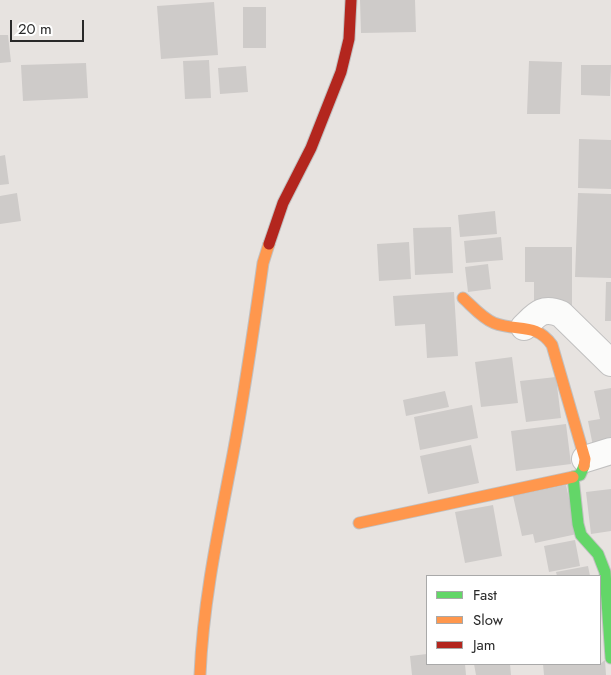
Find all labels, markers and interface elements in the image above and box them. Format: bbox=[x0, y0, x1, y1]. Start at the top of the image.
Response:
scale bar bbox=[12, 10, 86, 42]
text: 20 m bbox=[18, 18, 52, 40]
legend bbox=[426, 575, 601, 665]
text: Fast bbox=[473, 584, 497, 606]
text: Slow bbox=[473, 609, 503, 631]
text: Jam bbox=[473, 634, 496, 656]

